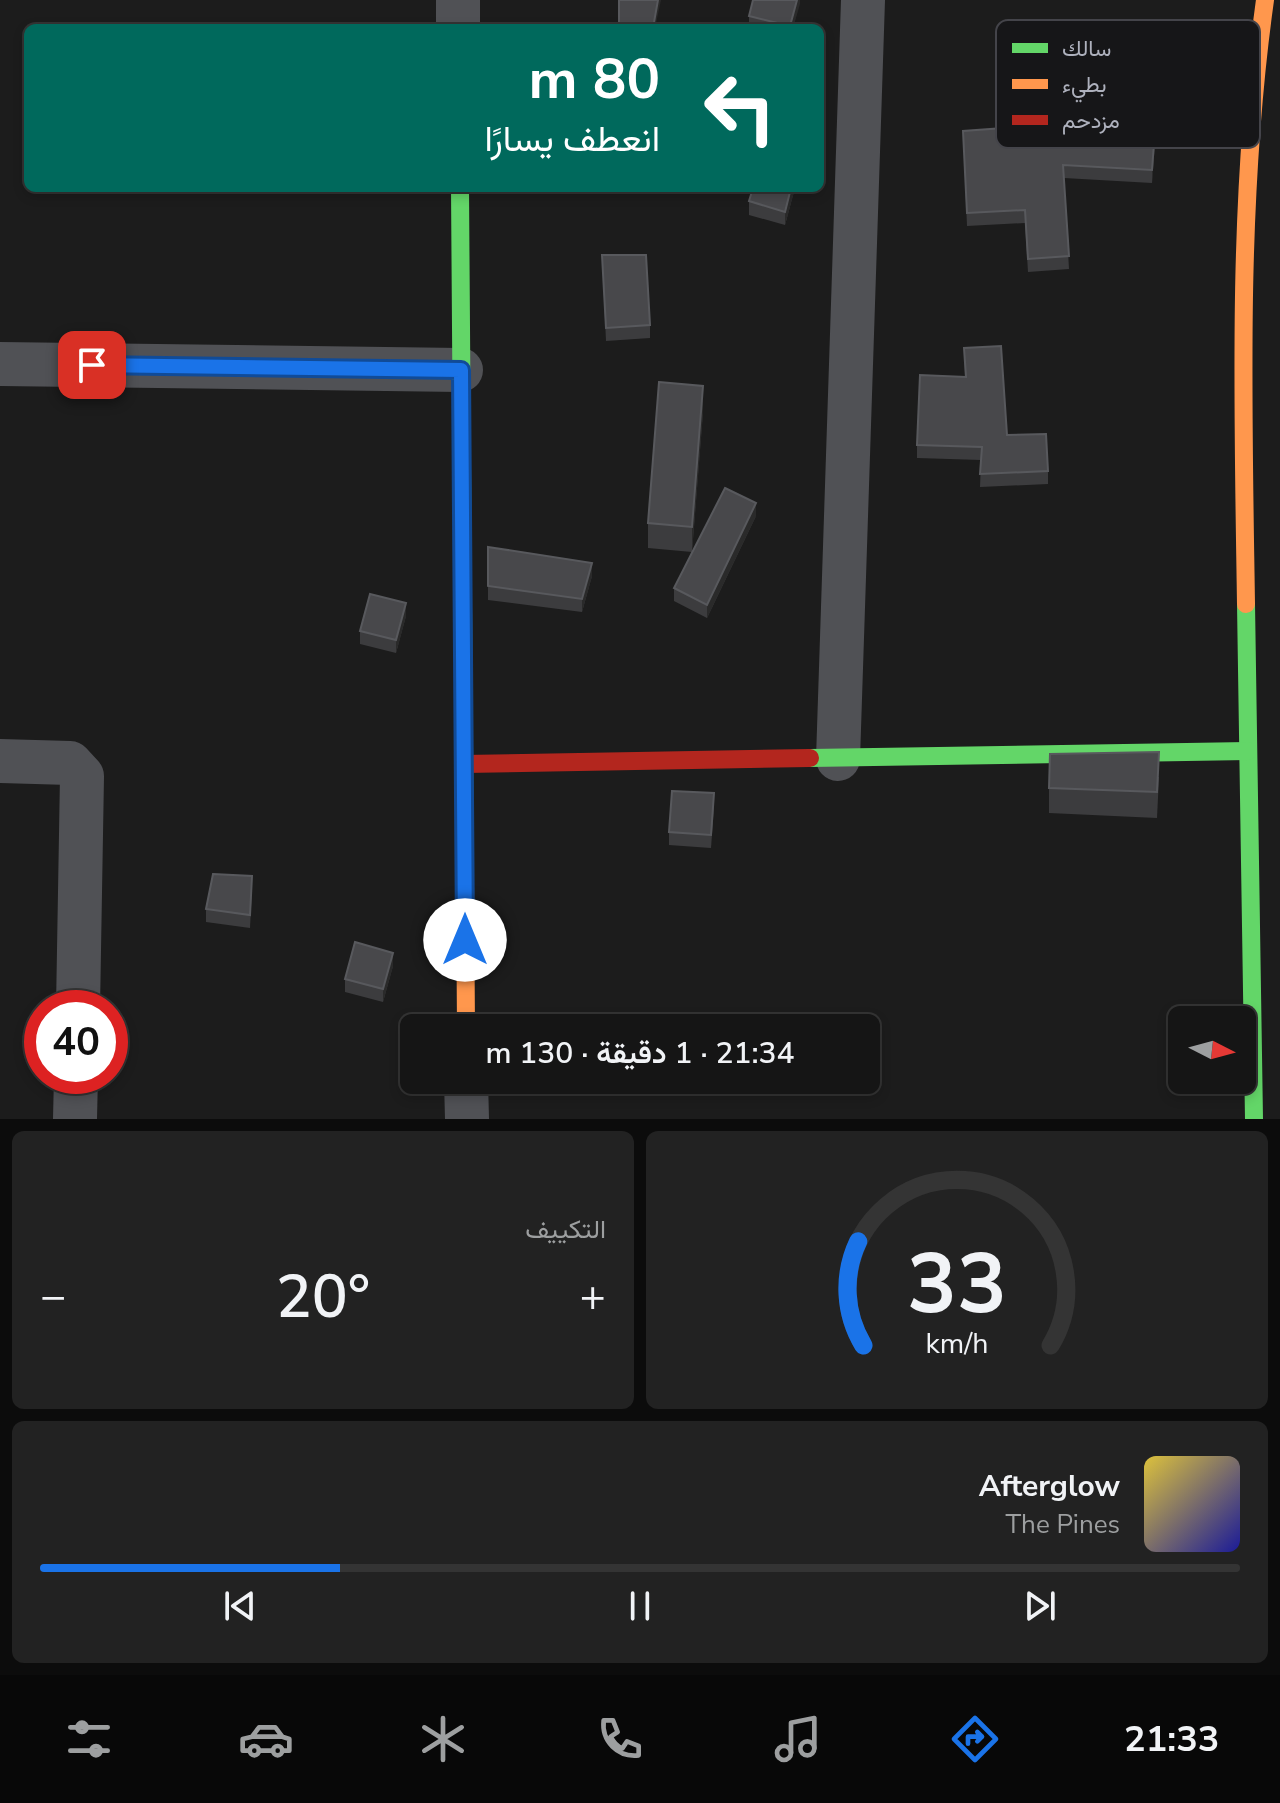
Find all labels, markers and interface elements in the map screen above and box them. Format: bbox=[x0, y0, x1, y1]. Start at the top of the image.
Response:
legend bbox=[996, 20, 1260, 148]
text: سالك bbox=[1062, 34, 1111, 64]
text: 80 m bbox=[529, 41, 660, 118]
icon: left bbox=[688, 56, 792, 160]
text: بطيء bbox=[1062, 70, 1107, 103]
text: مزدحم bbox=[1062, 106, 1120, 136]
text: انعطف يسارًا bbox=[485, 115, 660, 164]
pin bbox=[58, 331, 126, 399]
icon: arrive bbox=[70, 343, 114, 387]
position arrow bbox=[423, 898, 507, 982]
speed limit sign: 40 bbox=[24, 990, 128, 1094]
north arrow bbox=[1168, 1006, 1256, 1094]
map controls bbox=[1168, 1006, 1256, 1094]
text: 21:34 · 1 دقيقة · 130 m bbox=[485, 1033, 795, 1074]
text: التكييف bbox=[525, 1212, 606, 1247]
text: 33 bbox=[907, 1228, 1007, 1341]
text: 20° bbox=[276, 1256, 370, 1338]
text: − bbox=[40, 1267, 66, 1327]
text: + bbox=[580, 1267, 606, 1327]
text: km/h bbox=[926, 1324, 988, 1363]
text: Afterglow bbox=[979, 1466, 1120, 1507]
text: The Pines bbox=[1005, 1507, 1120, 1542]
icon: previous bbox=[218, 1584, 262, 1628]
icon: pause bbox=[618, 1584, 662, 1628]
icon: next bbox=[1018, 1584, 1062, 1628]
icon: filters bbox=[61, 1711, 117, 1767]
icon: car bbox=[238, 1711, 294, 1767]
icon: climate bbox=[415, 1711, 471, 1767]
icon: phone bbox=[592, 1711, 648, 1767]
icon: music bbox=[770, 1711, 826, 1767]
icon: directions bbox=[947, 1711, 1003, 1767]
text: 21:33 bbox=[1124, 1715, 1219, 1764]

